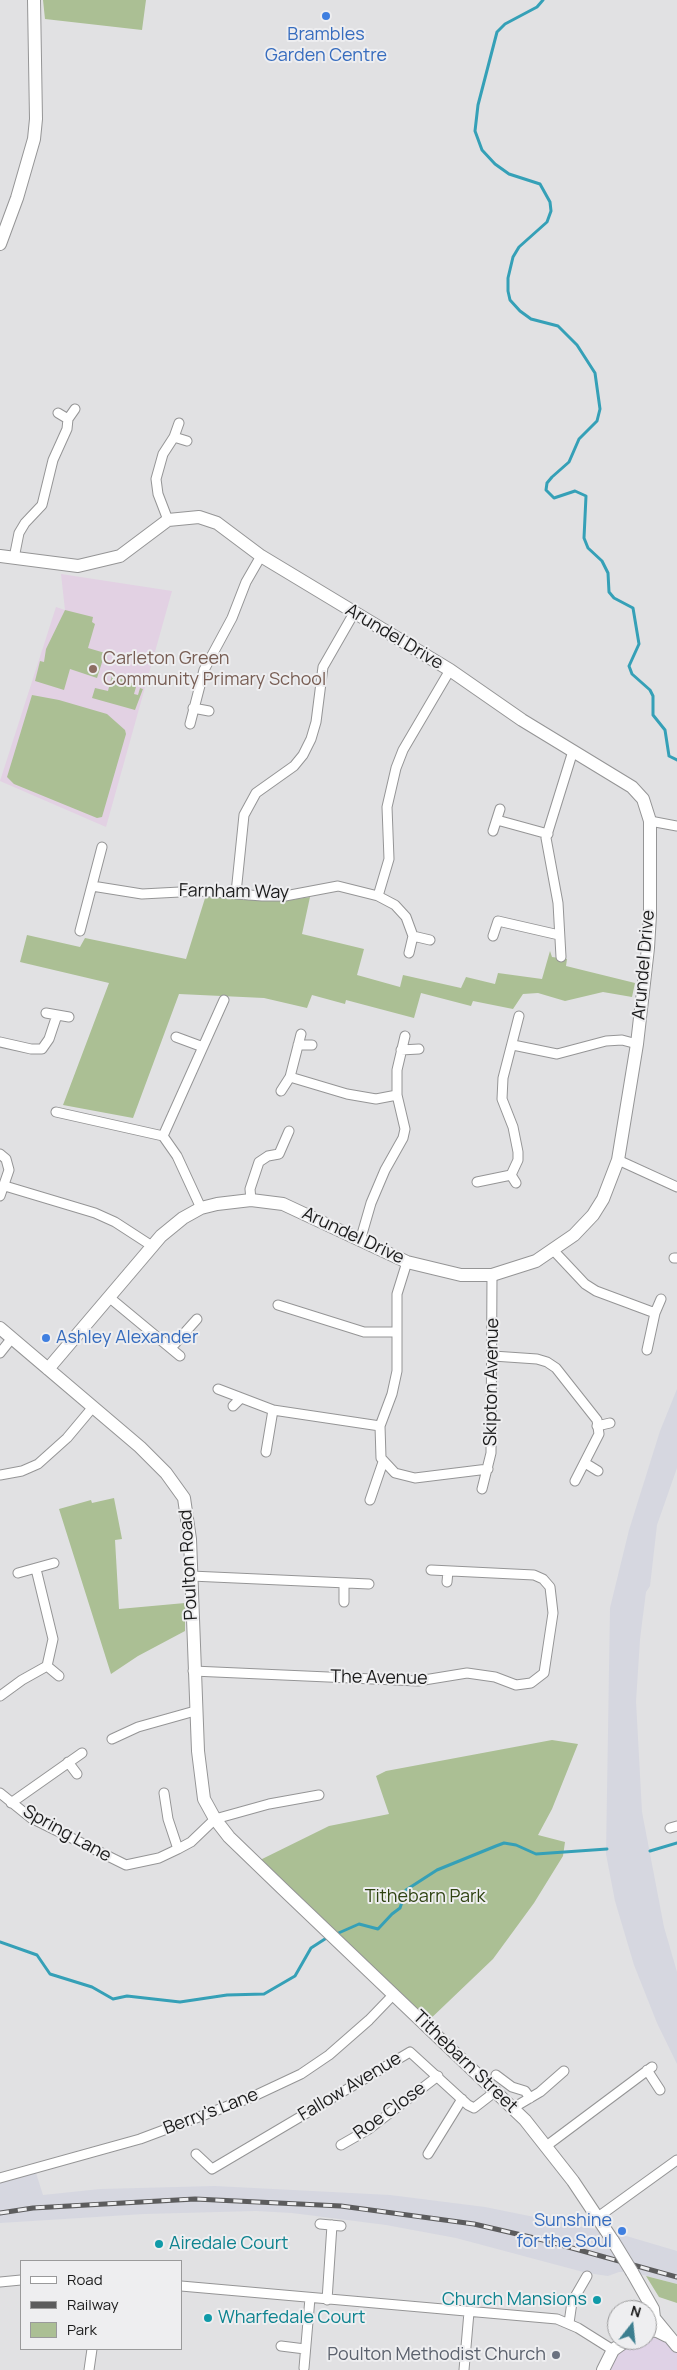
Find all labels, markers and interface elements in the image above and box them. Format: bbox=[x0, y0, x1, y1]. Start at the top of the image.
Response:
marker: Brambles Garden Centre bbox=[320, 10, 332, 22]
place label: Brambles Garden Centre bbox=[265, 24, 387, 66]
street label: Arundel Drive bbox=[341, 599, 447, 675]
place label: Carleton Green Community Primary School bbox=[103, 648, 326, 691]
marker: Carleton Green Community Primary School bbox=[87, 663, 99, 675]
street label: Farnham Way bbox=[179, 880, 289, 904]
street label: Arundel Drive bbox=[628, 909, 660, 1021]
street label: Arundel Drive bbox=[298, 1203, 408, 1269]
street label: Skipton Avenue bbox=[480, 1318, 504, 1446]
place label: Ashley Alexander bbox=[56, 1327, 198, 1349]
marker: Ashley Alexander bbox=[40, 1332, 52, 1344]
street label: Poulton Road bbox=[175, 1509, 203, 1621]
street label: The Avenue bbox=[330, 1666, 428, 1690]
street label: Spring Lane bbox=[19, 1801, 115, 1867]
park label: Tithebarn Park bbox=[365, 1886, 485, 1908]
street label: Tithebarn Street bbox=[408, 2006, 522, 2118]
street label: Fallow Avenue bbox=[295, 2048, 405, 2126]
street label: Roe Close bbox=[350, 2078, 430, 2144]
street label: Berry's Lane bbox=[161, 2084, 261, 2140]
place label: Sunshine for the Soul bbox=[517, 2210, 612, 2252]
marker: Sunshine for the Soul bbox=[616, 2225, 628, 2237]
place label: Airedale Court bbox=[169, 2233, 288, 2255]
marker: Airedale Court bbox=[153, 2238, 165, 2250]
legend bbox=[20, 2260, 182, 2350]
text: Road bbox=[67, 2269, 103, 2290]
place label: Church Mansions bbox=[442, 2289, 587, 2311]
text: Railway bbox=[67, 2294, 119, 2315]
marker: Church Mansions bbox=[591, 2294, 603, 2306]
north arrow bbox=[607, 2300, 657, 2350]
text: N bbox=[629, 2301, 643, 2322]
place label: Wharfedale Court bbox=[218, 2307, 365, 2329]
marker: Wharfedale Court bbox=[202, 2312, 214, 2324]
text: Park bbox=[67, 2319, 97, 2340]
place label: Poulton Methodist Church bbox=[327, 2344, 546, 2366]
marker: Poulton Methodist Church bbox=[550, 2349, 562, 2361]

